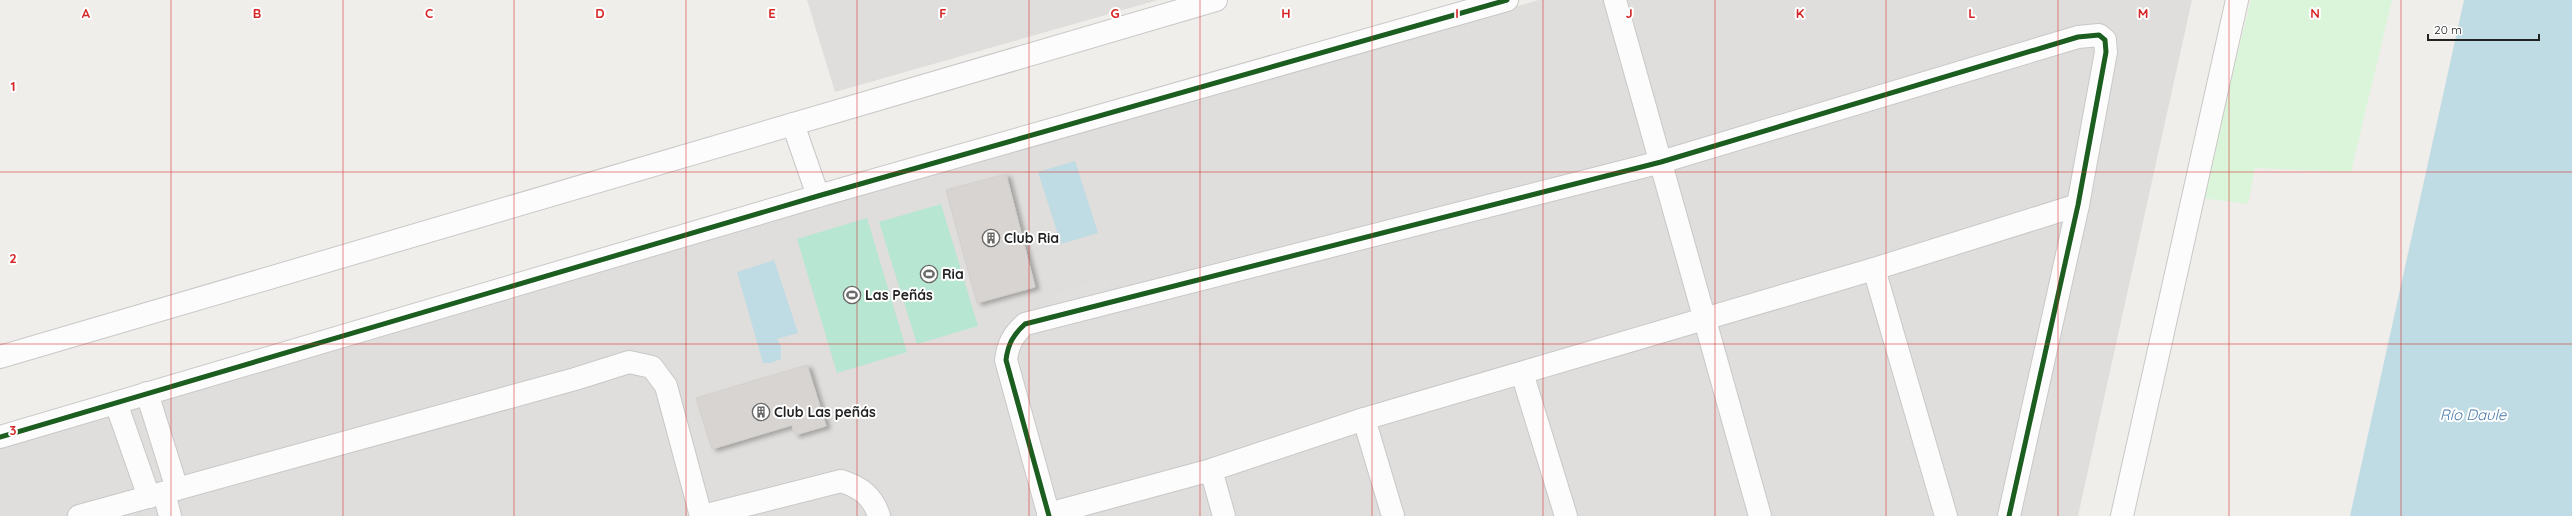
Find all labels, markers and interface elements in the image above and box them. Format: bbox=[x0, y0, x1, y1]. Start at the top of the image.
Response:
text: A bbox=[82, 5, 91, 21]
text: B bbox=[253, 5, 261, 21]
text: C bbox=[425, 5, 433, 21]
text: D bbox=[595, 5, 605, 21]
text: E bbox=[768, 5, 776, 21]
text: F bbox=[939, 5, 947, 21]
text: G bbox=[1110, 5, 1120, 21]
text: H bbox=[1281, 5, 1291, 21]
text: I bbox=[1455, 5, 1459, 21]
text: J bbox=[1625, 5, 1633, 21]
text: K bbox=[1796, 5, 1805, 21]
text: L bbox=[1968, 5, 1976, 21]
text: M bbox=[2138, 5, 2148, 21]
text: N bbox=[2310, 5, 2320, 21]
scale bar bbox=[2428, 16, 2539, 42]
text: 20 m bbox=[2434, 22, 2462, 37]
text: 1 bbox=[10, 78, 16, 94]
building icon: Club Ria bbox=[981, 228, 1001, 248]
place label: Club Ria bbox=[1004, 229, 1059, 247]
text: 2 bbox=[9, 250, 17, 266]
sports icon: Ria bbox=[919, 264, 939, 284]
place label: Ria bbox=[942, 265, 964, 283]
sports icon: Las Peñás bbox=[842, 285, 862, 305]
place label: Las Peñás bbox=[865, 286, 933, 304]
building icon: Club Las peñás bbox=[751, 402, 771, 422]
place label: Club Las peñás bbox=[774, 403, 876, 421]
water label: Río Daule bbox=[2440, 405, 2507, 424]
text: 3 bbox=[10, 422, 17, 438]

